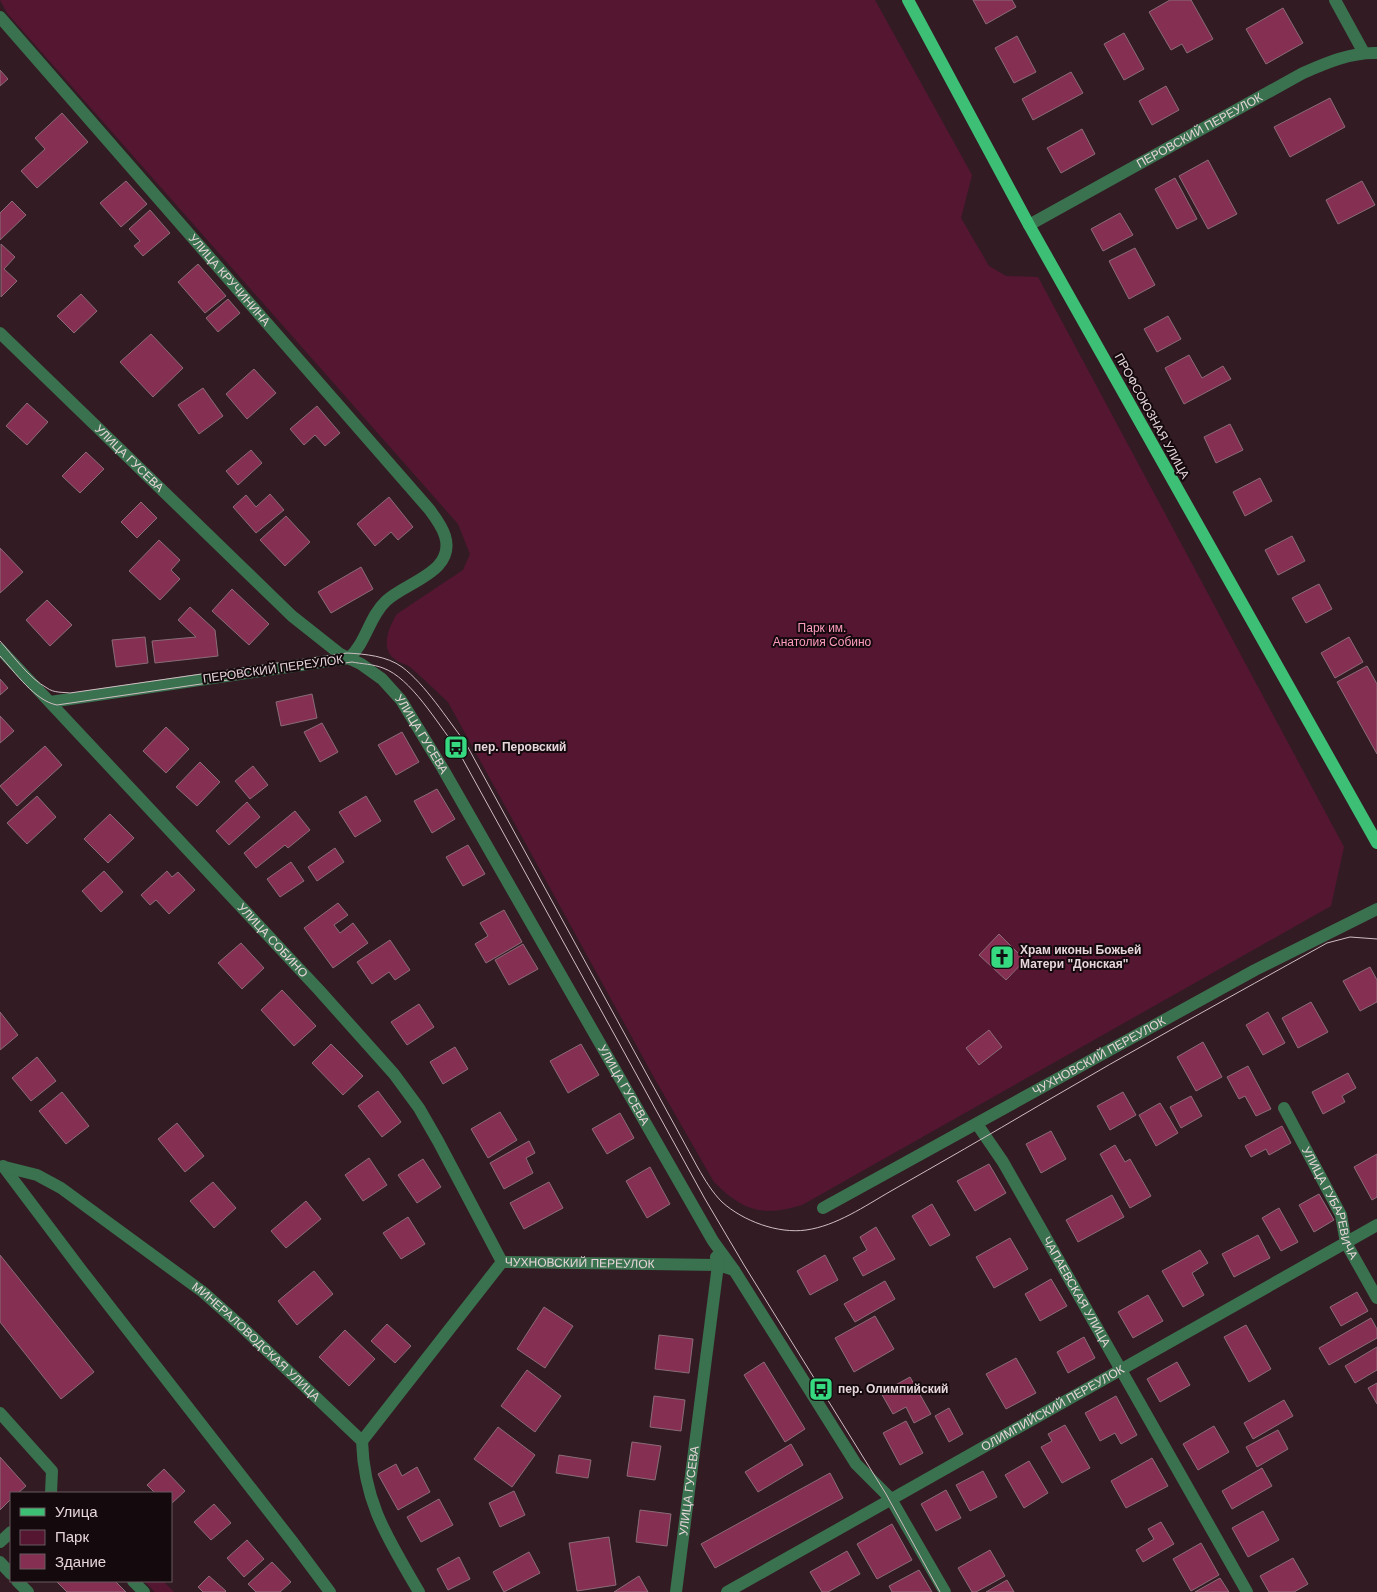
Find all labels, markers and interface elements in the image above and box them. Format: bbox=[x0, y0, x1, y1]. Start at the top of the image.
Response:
street label: ПЕРОВСКИЙ ПЕРЕУЛОК bbox=[1134, 90, 1265, 171]
street label: УЛИЦА КРУЧИНИНА bbox=[186, 231, 273, 329]
street label: ПРОФСОЮЗНАЯ УЛИЦА bbox=[1112, 351, 1192, 481]
street label: УЛИЦА ГУСЕВА bbox=[92, 422, 167, 495]
park label: Парк им. Анатолия Собино bbox=[773, 621, 872, 649]
street label: ПЕРОВСКИЙ ПЕРЕУЛОК bbox=[202, 651, 344, 686]
street label: УЛИЦА ГУСЕВА bbox=[392, 691, 451, 776]
bus stop icon: пер. Перовский bbox=[443, 734, 469, 760]
place label: пер. Перовский bbox=[474, 740, 566, 754]
street label: УЛИЦА СОБИНО bbox=[235, 900, 311, 980]
place label: Храм иконы Божьей Матери "Донская" bbox=[1020, 943, 1141, 971]
church icon: Храм иконы Божьей Матери "Донская" bbox=[989, 944, 1015, 970]
street label: ЧУХНОВСКИЙ ПЕРЕУЛОК bbox=[1030, 1014, 1168, 1098]
street label: УЛИЦА ГУСЕВА bbox=[595, 1042, 652, 1128]
street label: УЛИЦА ГУБАРЕВИЧА bbox=[1299, 1144, 1361, 1262]
street label: ЧАПАЕВСКАЯ УЛИЦА bbox=[1040, 1234, 1113, 1349]
street label: ЧУХНОВСКИЙ ПЕРЕУЛОК bbox=[505, 1255, 655, 1271]
street label: МИНЕРАЛОВОДСКАЯ УЛИЦА bbox=[189, 1279, 323, 1404]
street label: ОЛИМПИЙСКИЙ ПЕРЕУЛОК bbox=[979, 1362, 1127, 1454]
bus stop icon: пер. Олимпийский bbox=[808, 1376, 834, 1402]
place label: пер. Олимпийский bbox=[838, 1382, 948, 1396]
street label: УЛИЦА ГУСЕВА bbox=[676, 1445, 702, 1537]
legend bbox=[10, 1492, 172, 1582]
text: Улица bbox=[55, 1503, 98, 1520]
text: Парк bbox=[55, 1528, 89, 1545]
text: Здание bbox=[55, 1553, 106, 1570]

